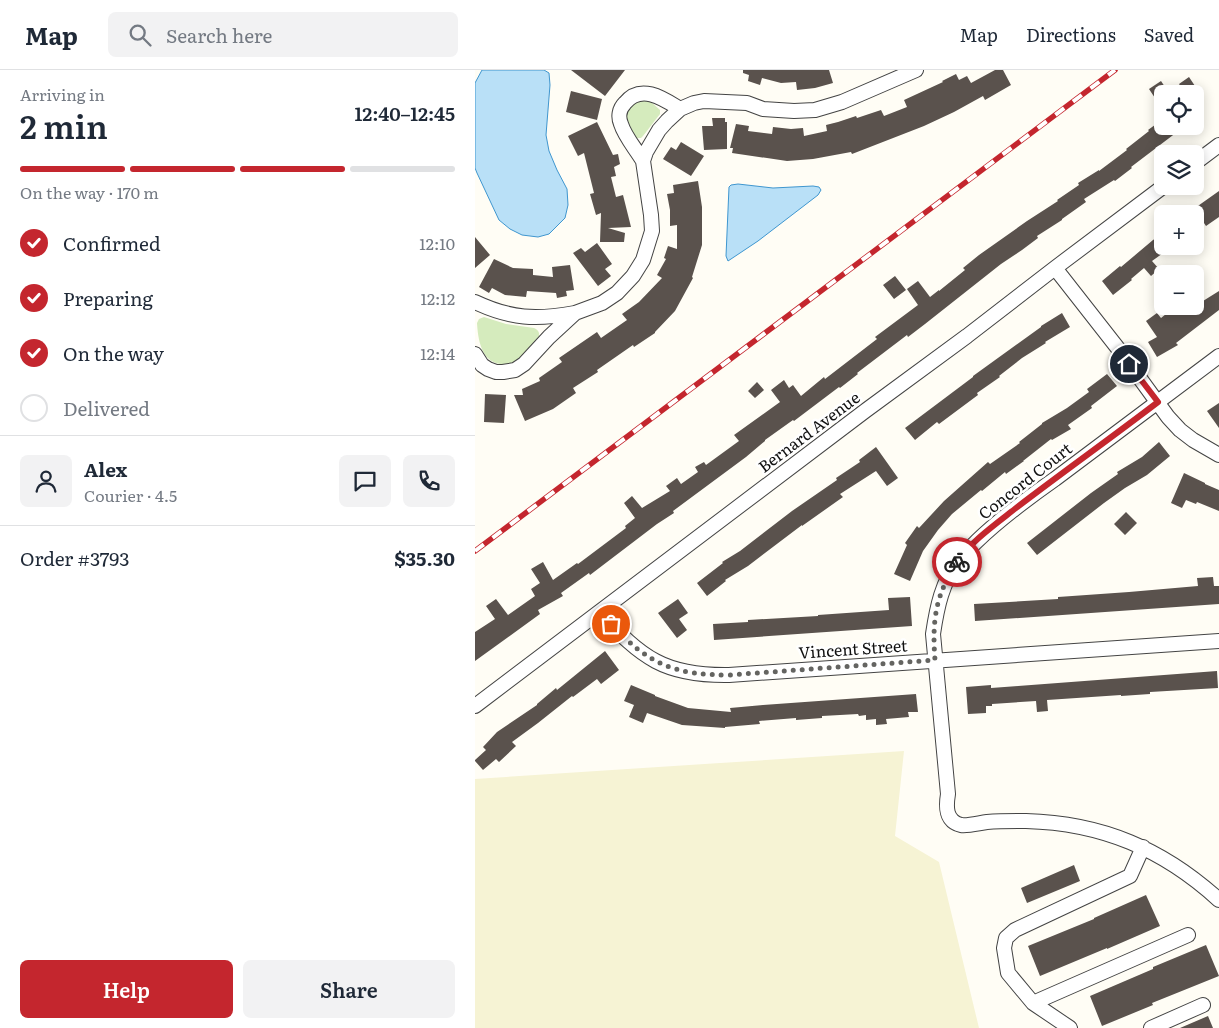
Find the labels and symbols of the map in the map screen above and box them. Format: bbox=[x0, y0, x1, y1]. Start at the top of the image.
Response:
pin bbox=[1108, 343, 1150, 385]
street label: Bernard Avenue bbox=[752, 385, 864, 477]
street label: Concord Court bbox=[972, 436, 1077, 524]
courier bbox=[932, 537, 982, 587]
pin bbox=[590, 603, 632, 645]
street label: Vincent Street bbox=[798, 632, 909, 664]

